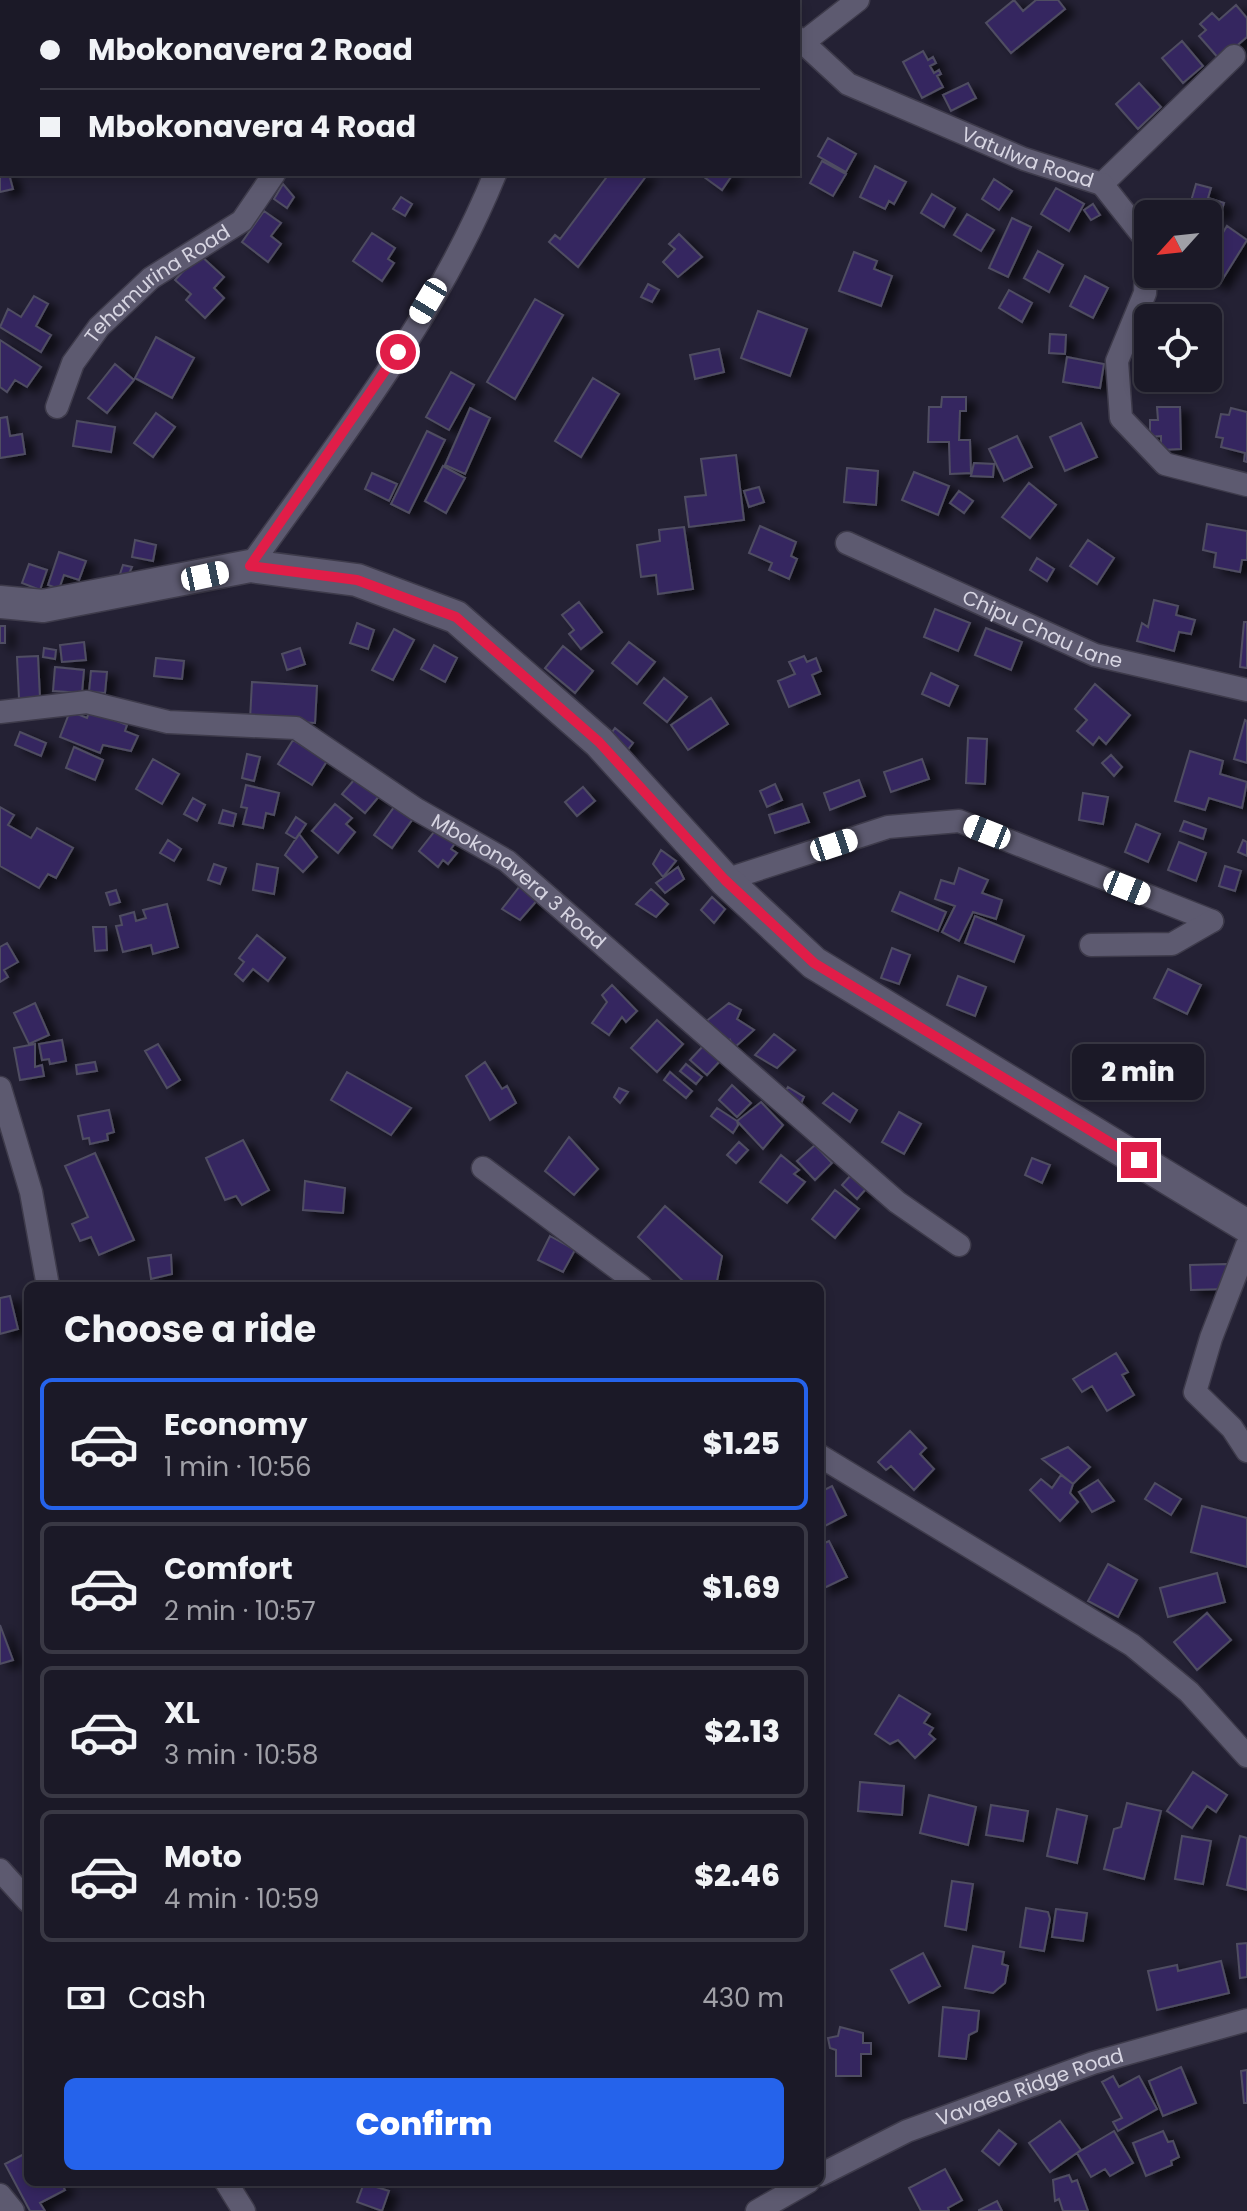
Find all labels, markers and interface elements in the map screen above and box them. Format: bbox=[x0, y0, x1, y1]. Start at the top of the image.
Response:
text: Mbokonavera 2 Road bbox=[88, 28, 413, 71]
text: Mbokonavera 4 Road bbox=[88, 105, 416, 148]
street label: Vatulwa Road bbox=[957, 120, 1097, 194]
north arrow bbox=[1134, 200, 1222, 288]
map controls bbox=[1134, 200, 1222, 392]
street label: Tehamurina Road bbox=[78, 218, 235, 349]
car bbox=[405, 274, 451, 328]
button: locate bbox=[1134, 304, 1222, 392]
route start bbox=[380, 334, 416, 370]
car bbox=[179, 559, 231, 593]
street label: Chipu Chau Lane bbox=[958, 583, 1125, 675]
street label: Mbokonavera 3 Road bbox=[426, 807, 612, 955]
car bbox=[960, 812, 1014, 852]
car bbox=[807, 826, 861, 864]
car bbox=[1100, 868, 1154, 908]
callout: 2 min bbox=[1073, 1044, 1205, 1100]
text: 2 min bbox=[1101, 1054, 1175, 1090]
route end bbox=[1121, 1142, 1157, 1178]
text: Choose a ride bbox=[64, 1304, 316, 1355]
text: Economy bbox=[164, 1403, 308, 1446]
icon: car bbox=[68, 1408, 140, 1480]
text: $1.25 bbox=[703, 1422, 780, 1465]
text: 1 min · 10:56 bbox=[164, 1449, 312, 1485]
text: Comfort bbox=[164, 1547, 293, 1590]
icon: car bbox=[68, 1552, 140, 1624]
text: $1.69 bbox=[702, 1566, 780, 1609]
text: 2 min · 10:57 bbox=[164, 1593, 316, 1629]
text: XL bbox=[164, 1691, 200, 1734]
icon: car bbox=[68, 1696, 140, 1768]
text: $2.13 bbox=[704, 1710, 780, 1753]
text: 3 min · 10:58 bbox=[164, 1737, 318, 1773]
text: Moto bbox=[164, 1835, 242, 1878]
icon: car bbox=[68, 1840, 140, 1912]
text: $2.46 bbox=[694, 1854, 780, 1897]
text: 4 min · 10:59 bbox=[164, 1881, 319, 1917]
icon: cash bbox=[64, 1976, 108, 2020]
text: Cash bbox=[128, 1976, 206, 2019]
text: 430 m bbox=[702, 1980, 784, 2016]
street label: Vavaea Ridge Road bbox=[932, 2041, 1127, 2133]
button: Confirm bbox=[64, 2078, 784, 2170]

